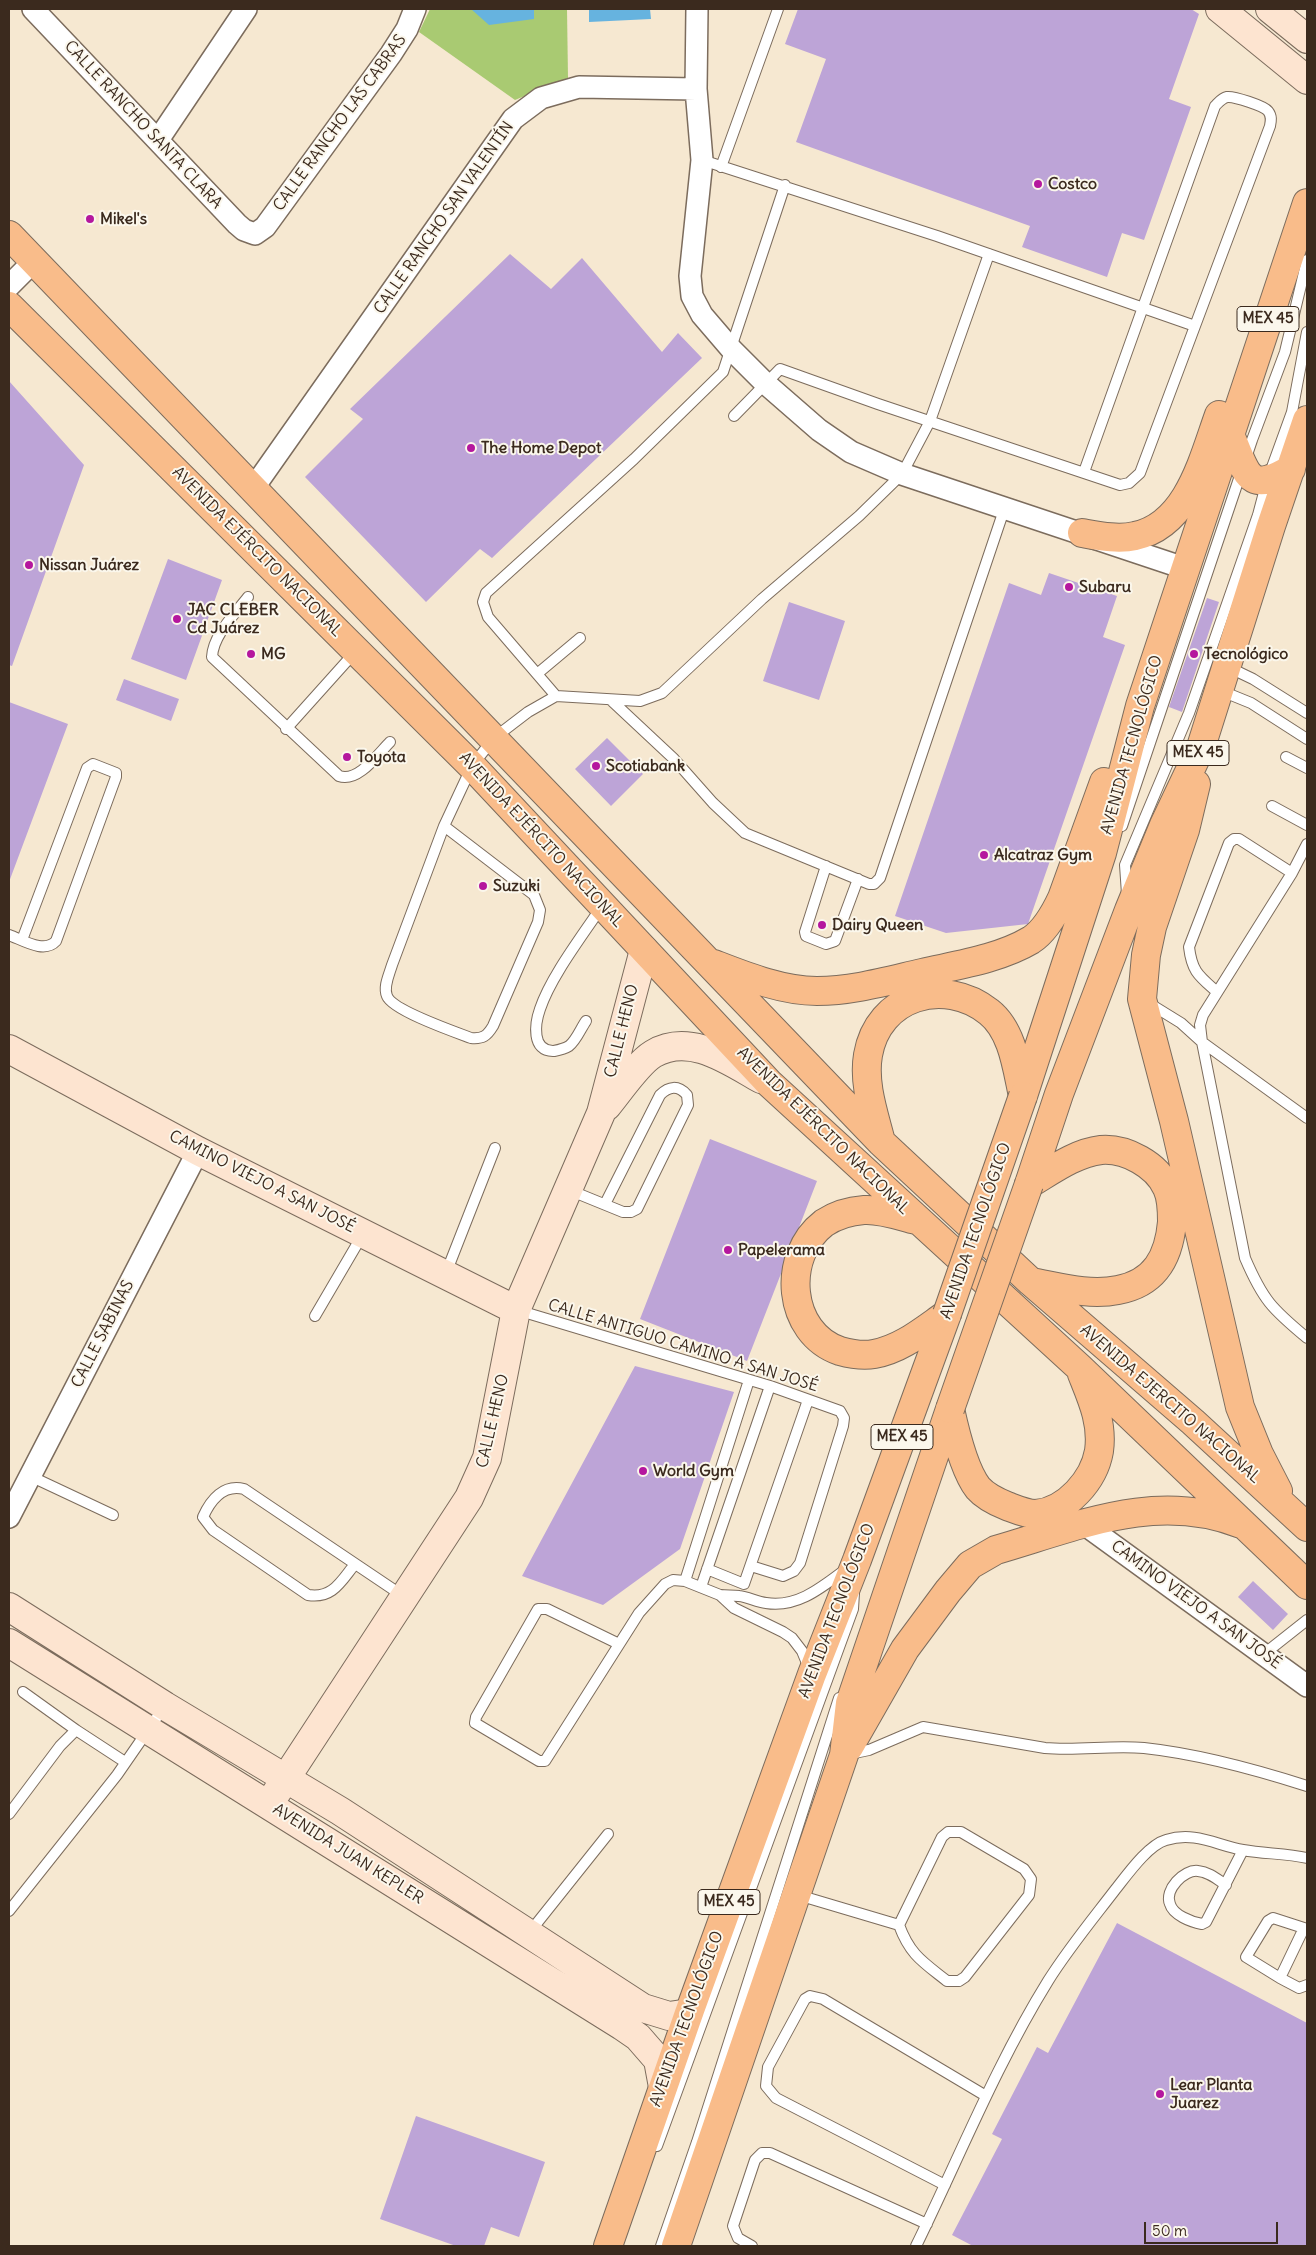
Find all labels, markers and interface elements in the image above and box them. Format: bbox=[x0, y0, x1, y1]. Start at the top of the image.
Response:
street label: CALLE RANCHO LAS CABRAS bbox=[270, 31, 410, 215]
street label: CALLE RANCHO SANTA CLARA bbox=[60, 37, 226, 213]
street label: CALLE RANCHO SAN VALENTÍN bbox=[370, 118, 518, 318]
place label: Costco bbox=[1048, 174, 1097, 194]
marker: Costco bbox=[1032, 178, 1044, 190]
place label: Mikel's bbox=[100, 209, 147, 229]
marker: Mikel's bbox=[84, 213, 96, 225]
road number: MEX 45 bbox=[1237, 306, 1299, 332]
place label: The Home Depot bbox=[481, 438, 601, 458]
marker: The Home Depot bbox=[465, 442, 477, 454]
street label: AVENIDA EJÉRCITO NACIONAL bbox=[168, 463, 346, 641]
place label: Nissan Juárez bbox=[39, 555, 139, 575]
marker: Nissan Juárez bbox=[23, 559, 35, 571]
place label: Subaru bbox=[1079, 577, 1131, 597]
marker: Subaru bbox=[1063, 581, 1075, 593]
place label: JAC CLEBER Cd Juárez bbox=[187, 600, 279, 638]
marker: JAC CLEBER Cd Juárez bbox=[171, 613, 183, 625]
place label: MG bbox=[261, 644, 286, 664]
place label: Tecnológico bbox=[1204, 644, 1288, 664]
marker: MG bbox=[245, 648, 257, 660]
marker: Tecnológico bbox=[1188, 648, 1200, 660]
street label: AVENIDA TECNOLÓGICO bbox=[1097, 653, 1167, 837]
road number: MEX 45 bbox=[1167, 740, 1229, 766]
place label: Toyota bbox=[357, 747, 406, 767]
street label: AVENIDA EJÉRCITO NACIONAL bbox=[455, 748, 627, 932]
marker: Toyota bbox=[341, 751, 353, 763]
place label: Scotiabank bbox=[606, 756, 685, 776]
marker: Scotiabank bbox=[590, 760, 602, 772]
place label: Alcatraz Gym bbox=[994, 845, 1092, 865]
marker: Alcatraz Gym bbox=[978, 849, 990, 861]
place label: Suzuki bbox=[493, 876, 540, 896]
marker: Suzuki bbox=[477, 880, 489, 892]
place label: Dairy Queen bbox=[832, 915, 923, 935]
marker: Dairy Queen bbox=[816, 919, 828, 931]
street label: CALLE HENO bbox=[601, 982, 643, 1080]
street label: AVENIDA EJÉRCITO NACIONAL bbox=[733, 1043, 913, 1219]
street label: CAMINO VIEJO A SAN JOSÉ bbox=[166, 1127, 358, 1237]
street label: AVENIDA TECNOLÓGICO bbox=[937, 1140, 1015, 1322]
place label: Papelerama bbox=[738, 1240, 825, 1260]
marker: Papelerama bbox=[722, 1244, 734, 1256]
street label: CALLE SABINAS bbox=[68, 1277, 138, 1391]
street label: CALLE ANTIGUO CAMINO A SAN JOSÉ bbox=[546, 1296, 820, 1396]
street label: AVENIDA EJERCITO NACIONAL bbox=[1076, 1320, 1264, 1488]
street label: CALLE HENO bbox=[473, 1372, 513, 1470]
road number: MEX 45 bbox=[871, 1424, 933, 1450]
place label: World Gym bbox=[653, 1461, 734, 1481]
marker: World Gym bbox=[637, 1465, 649, 1477]
street label: AVENIDA TECNOLÓGICO bbox=[795, 1521, 879, 1701]
street label: CAMINO VIEJO A SAN JOSÉ bbox=[1107, 1537, 1285, 1673]
street label: AVENIDA JUAN KEPLER bbox=[269, 1800, 427, 1908]
road number: MEX 45 bbox=[698, 1890, 760, 1914]
street label: AVENIDA TECNOLÓGICO bbox=[646, 1929, 728, 2109]
place label: Lear Planta Juarez bbox=[1170, 2075, 1252, 2113]
marker: Lear Planta Juarez bbox=[1154, 2088, 1166, 2100]
scale bar bbox=[1146, 2212, 1280, 2244]
text: 50 m bbox=[1152, 2221, 1187, 2240]

